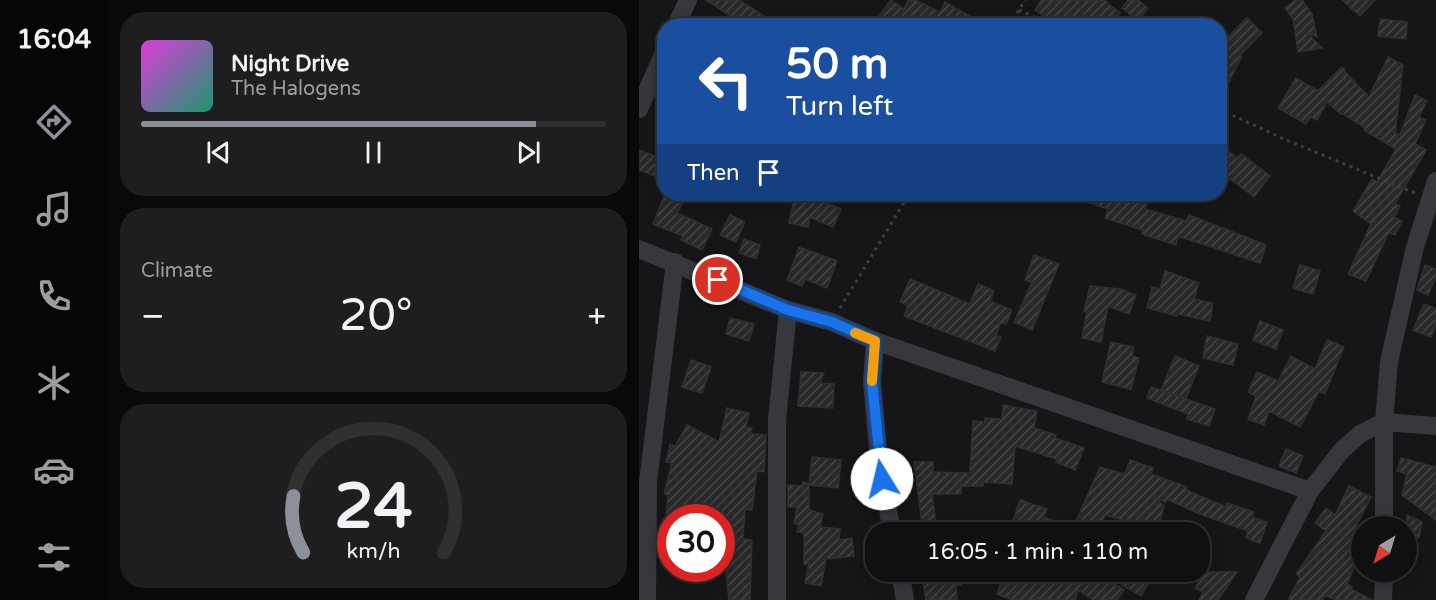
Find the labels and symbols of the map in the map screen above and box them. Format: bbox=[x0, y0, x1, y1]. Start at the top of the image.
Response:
pin bbox=[692, 254, 743, 305]
position arrow bbox=[850, 447, 914, 511]
speed limit sign: 30 bbox=[657, 504, 735, 582]
north arrow bbox=[1351, 516, 1417, 582]

